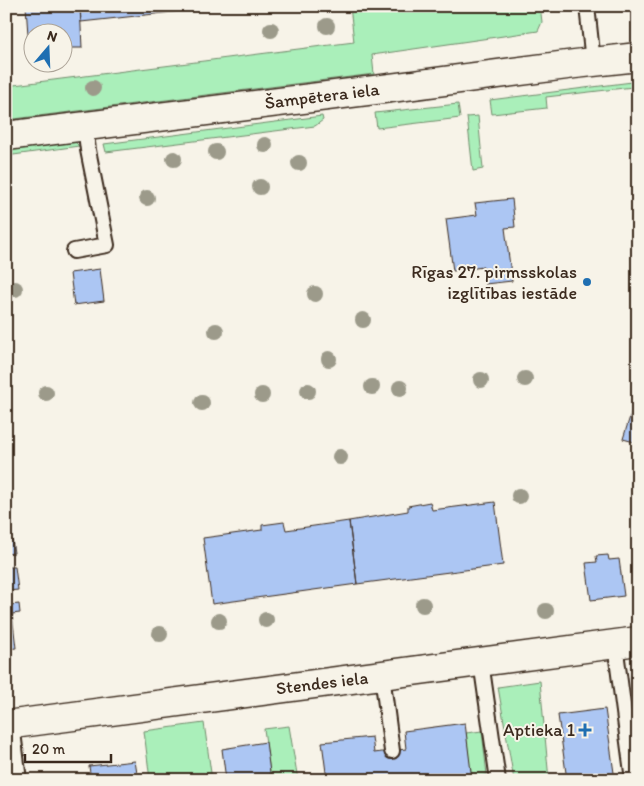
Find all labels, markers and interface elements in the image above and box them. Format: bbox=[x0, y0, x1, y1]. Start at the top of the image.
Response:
north arrow bbox=[22, 22, 72, 72]
text: N bbox=[45, 27, 59, 46]
street label: Šampētera iela bbox=[263, 78, 381, 114]
place label: Rīgas 27. pirmsskolas izglītības iestāde bbox=[411, 261, 577, 304]
marker: Rīgas 27. pirmsskolas izglītības iestāde bbox=[581, 276, 593, 288]
street label: Stendes iela bbox=[275, 666, 369, 700]
place label: Aptieka 1 bbox=[503, 719, 575, 741]
marker: Aptieka 1 bbox=[579, 724, 591, 736]
scale bar bbox=[25, 731, 111, 763]
text: 20 m bbox=[32, 740, 66, 758]

